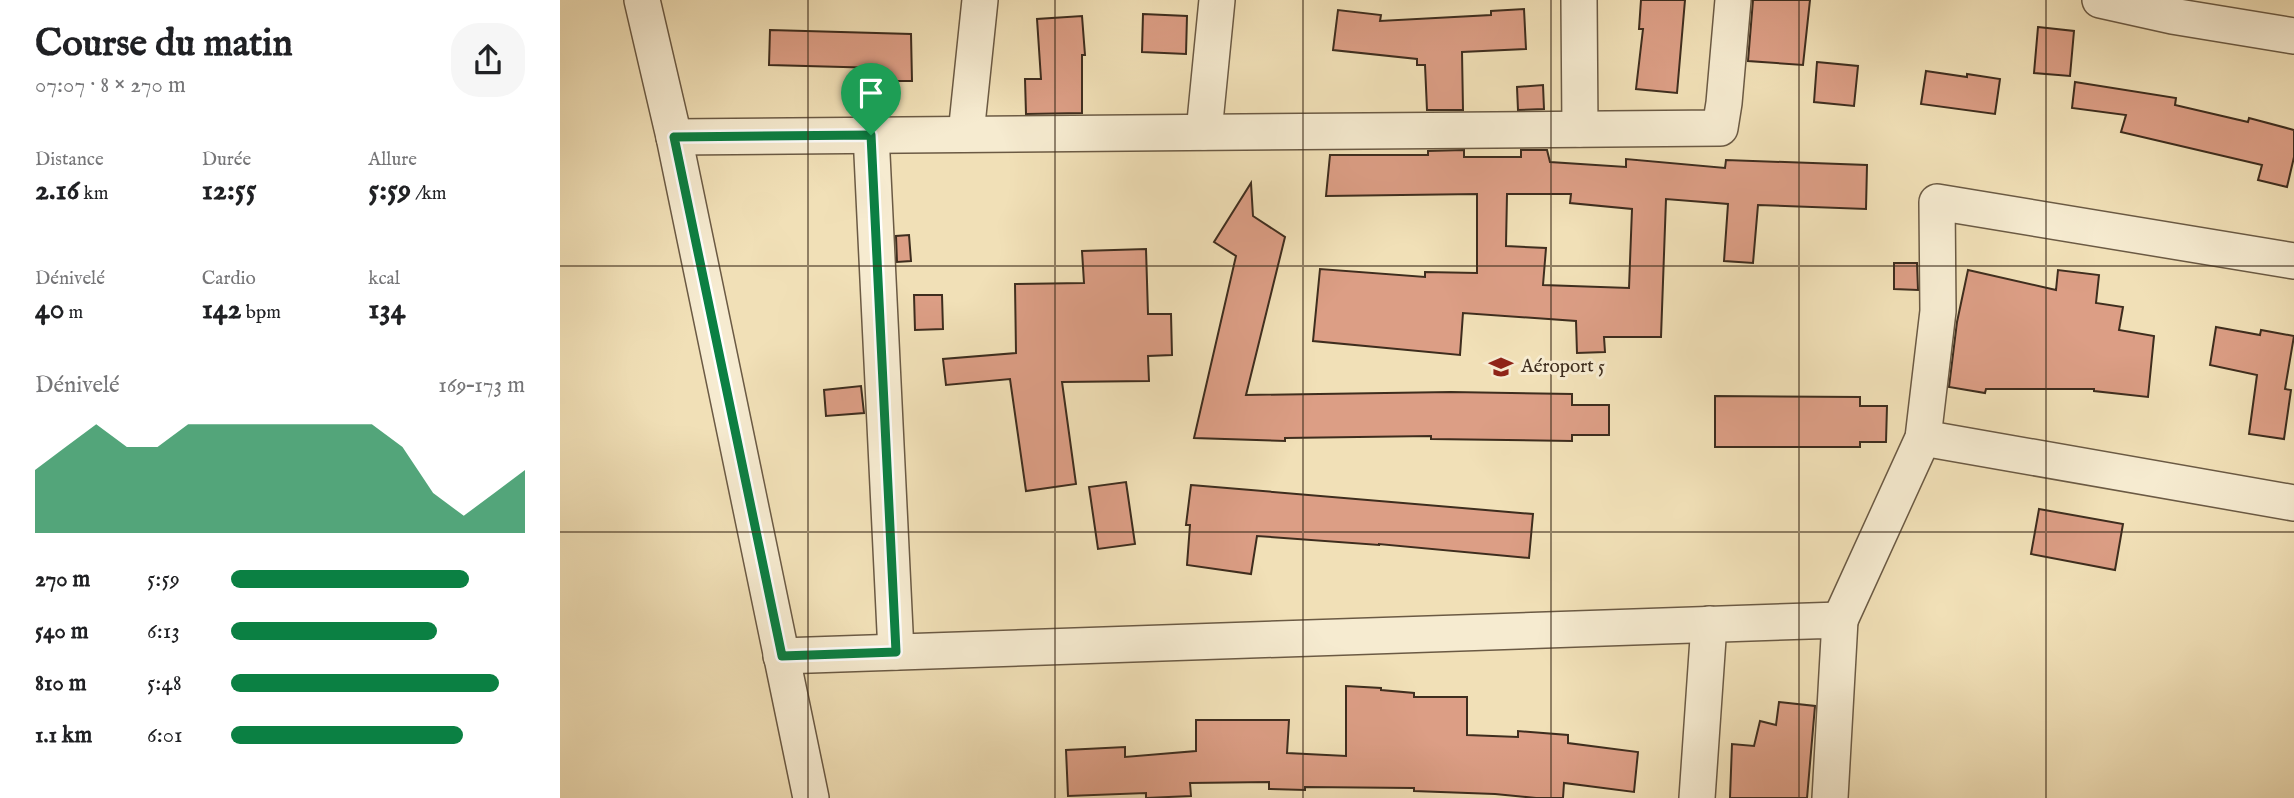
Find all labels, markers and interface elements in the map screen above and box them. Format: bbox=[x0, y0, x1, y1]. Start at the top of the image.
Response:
text: Course du matin bbox=[35, 21, 293, 69]
button: share bbox=[451, 23, 525, 97]
pin bbox=[841, 63, 901, 135]
text: 07:07 · 8 × 270 m bbox=[35, 71, 186, 100]
icon: arrive bbox=[852, 74, 890, 112]
text: Distance bbox=[35, 148, 104, 172]
text: Durée bbox=[202, 148, 251, 172]
text: Allure bbox=[368, 148, 417, 172]
text: 2.16 bbox=[35, 172, 79, 210]
text: 12:55 bbox=[202, 172, 257, 210]
text: 5:59 bbox=[368, 172, 411, 210]
text: km bbox=[79, 182, 108, 206]
text: /km bbox=[411, 182, 447, 206]
text: Dénivelé bbox=[35, 267, 105, 291]
text: Cardio bbox=[202, 267, 256, 291]
text: kcal bbox=[368, 267, 400, 291]
text: 40 bbox=[35, 291, 64, 329]
text: 142 bbox=[202, 291, 242, 329]
text: 134 bbox=[368, 291, 405, 329]
text: m bbox=[64, 301, 83, 325]
text: bpm bbox=[242, 301, 281, 325]
school or university icon: Aéroport 5 bbox=[1487, 353, 1515, 381]
place label: Aéroport 5 bbox=[1520, 355, 1605, 379]
text: Dénivelé bbox=[35, 371, 120, 400]
text: 169–173 m bbox=[438, 371, 525, 400]
text: 270 m bbox=[35, 565, 90, 594]
text: 5:59 bbox=[147, 565, 180, 594]
text: 540 m bbox=[35, 617, 89, 646]
text: 6:13 bbox=[147, 617, 180, 646]
text: 810 m bbox=[35, 669, 87, 698]
text: 5:48 bbox=[147, 669, 182, 698]
text: 1.1 km bbox=[35, 721, 92, 750]
text: 6:01 bbox=[147, 721, 183, 750]

